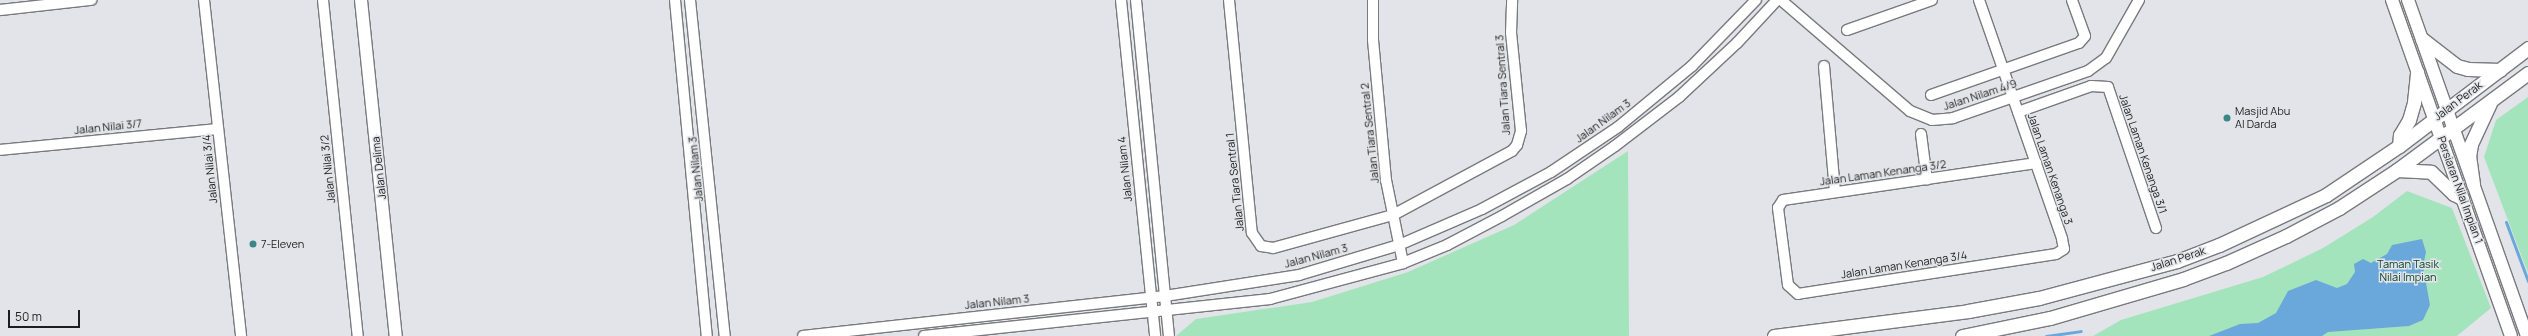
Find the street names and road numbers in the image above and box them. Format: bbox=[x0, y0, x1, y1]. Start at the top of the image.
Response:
street label: Jalan Tiara Sentral 3 bbox=[1493, 34, 1513, 136]
street label: Jalan Nilam 4/9 bbox=[1942, 77, 2018, 113]
street label: Jalan Perak bbox=[2431, 79, 2485, 123]
street label: Jalan Tiara Sentral 2 bbox=[1358, 82, 1382, 184]
street label: Jalan Laman Kenanga 3/1 bbox=[2116, 93, 2170, 215]
street label: Jalan Nilam 3 bbox=[1573, 97, 1633, 145]
street label: Jalan Laman Kenanga 3 bbox=[2025, 112, 2075, 226]
street label: Jalan Nilai 3/7 bbox=[73, 117, 143, 137]
street label: Jalan Tiara Sentral 1 bbox=[1223, 132, 1247, 232]
street label: Jalan Nilai 3/4 bbox=[200, 134, 220, 204]
street label: Jalan Nilai 3/2 bbox=[318, 134, 338, 204]
street label: Persiaran Nilai Impian 1 bbox=[2434, 134, 2486, 246]
street label: Jalan Delima bbox=[369, 136, 389, 200]
street label: Jalan Nilam 3 bbox=[686, 136, 706, 202]
street label: Jalan Nilam 4 bbox=[1115, 136, 1135, 202]
street label: Jalan Laman Kenanga 3/2 bbox=[1819, 158, 1947, 188]
street label: Jalan Nilam 3 bbox=[1283, 241, 1349, 271]
street label: Jalan Perak bbox=[2149, 244, 2207, 274]
street label: Jalan Laman Kenanga 3/4 bbox=[1840, 248, 1968, 282]
street label: Jalan Nilam 3 bbox=[964, 292, 1030, 312]

